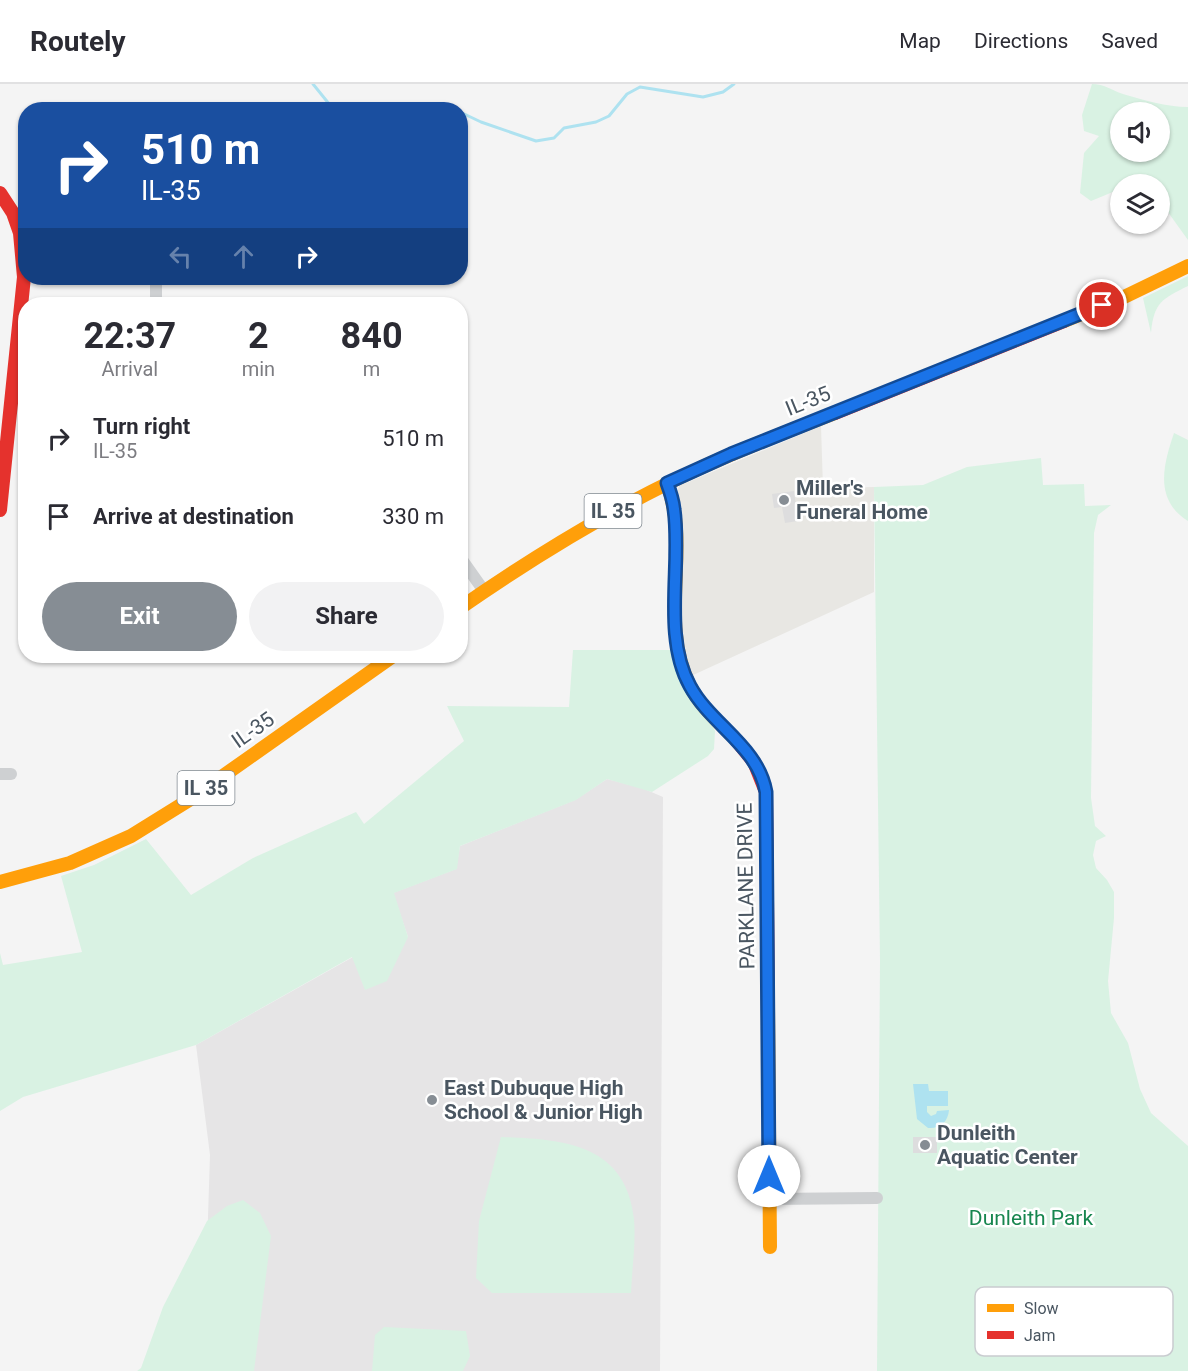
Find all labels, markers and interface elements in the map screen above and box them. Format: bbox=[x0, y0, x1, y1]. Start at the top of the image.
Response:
text: Routely bbox=[30, 25, 126, 58]
text: Map bbox=[899, 29, 941, 53]
text: Directions bbox=[974, 29, 1068, 53]
text: Saved bbox=[1101, 29, 1158, 53]
map controls bbox=[1110, 102, 1170, 234]
button: sound bbox=[1110, 102, 1170, 162]
text: 510 m bbox=[141, 125, 260, 174]
icon: right bbox=[42, 126, 120, 204]
button: layers bbox=[1110, 174, 1170, 234]
text: IL-35 bbox=[141, 175, 201, 207]
icon: left bbox=[164, 240, 197, 273]
icon: ahead bbox=[227, 240, 260, 273]
icon: right bbox=[290, 240, 323, 273]
pin bbox=[1076, 279, 1127, 330]
icon: arrive bbox=[1085, 288, 1118, 321]
text: 22:37 bbox=[83, 315, 176, 357]
text: 2 bbox=[248, 315, 269, 357]
text: 840 bbox=[341, 315, 403, 357]
text: Arrival bbox=[101, 357, 158, 381]
text: min bbox=[242, 357, 275, 381]
text: m bbox=[363, 357, 380, 381]
street label: IL-35 bbox=[782, 381, 834, 421]
text: Turn right bbox=[93, 414, 190, 439]
icon: right bbox=[42, 422, 75, 455]
text: 510 m bbox=[382, 426, 444, 451]
text: IL-35 bbox=[93, 439, 137, 463]
place label: Miller's Funeral Home bbox=[796, 476, 928, 524]
marker: Miller's Funeral Home bbox=[777, 493, 791, 507]
road number: IL 35 bbox=[584, 494, 642, 528]
icon: arrive bbox=[42, 500, 75, 533]
text: Arrive at destination bbox=[93, 504, 294, 529]
text: 330 m bbox=[382, 504, 444, 529]
button: Exit bbox=[42, 582, 237, 651]
button: Share bbox=[249, 582, 444, 651]
street label: IL-35 bbox=[227, 707, 279, 753]
road number: IL 35 bbox=[178, 771, 234, 805]
street label: PARKLANE DRIVE bbox=[733, 802, 759, 970]
place label: East Dubuque High School & Junior High bbox=[444, 1076, 643, 1124]
marker: East Dubuque High School & Junior High bbox=[425, 1093, 439, 1107]
place label: Dunleith Aquatic Center bbox=[937, 1121, 1078, 1169]
marker: Dunleith Aquatic Center bbox=[918, 1138, 932, 1152]
position arrow bbox=[737, 1144, 801, 1208]
park label: Dunleith Park bbox=[969, 1206, 1093, 1230]
legend bbox=[975, 1287, 1173, 1356]
text: Slow bbox=[1024, 1299, 1059, 1318]
text: Jam bbox=[1024, 1326, 1056, 1345]

